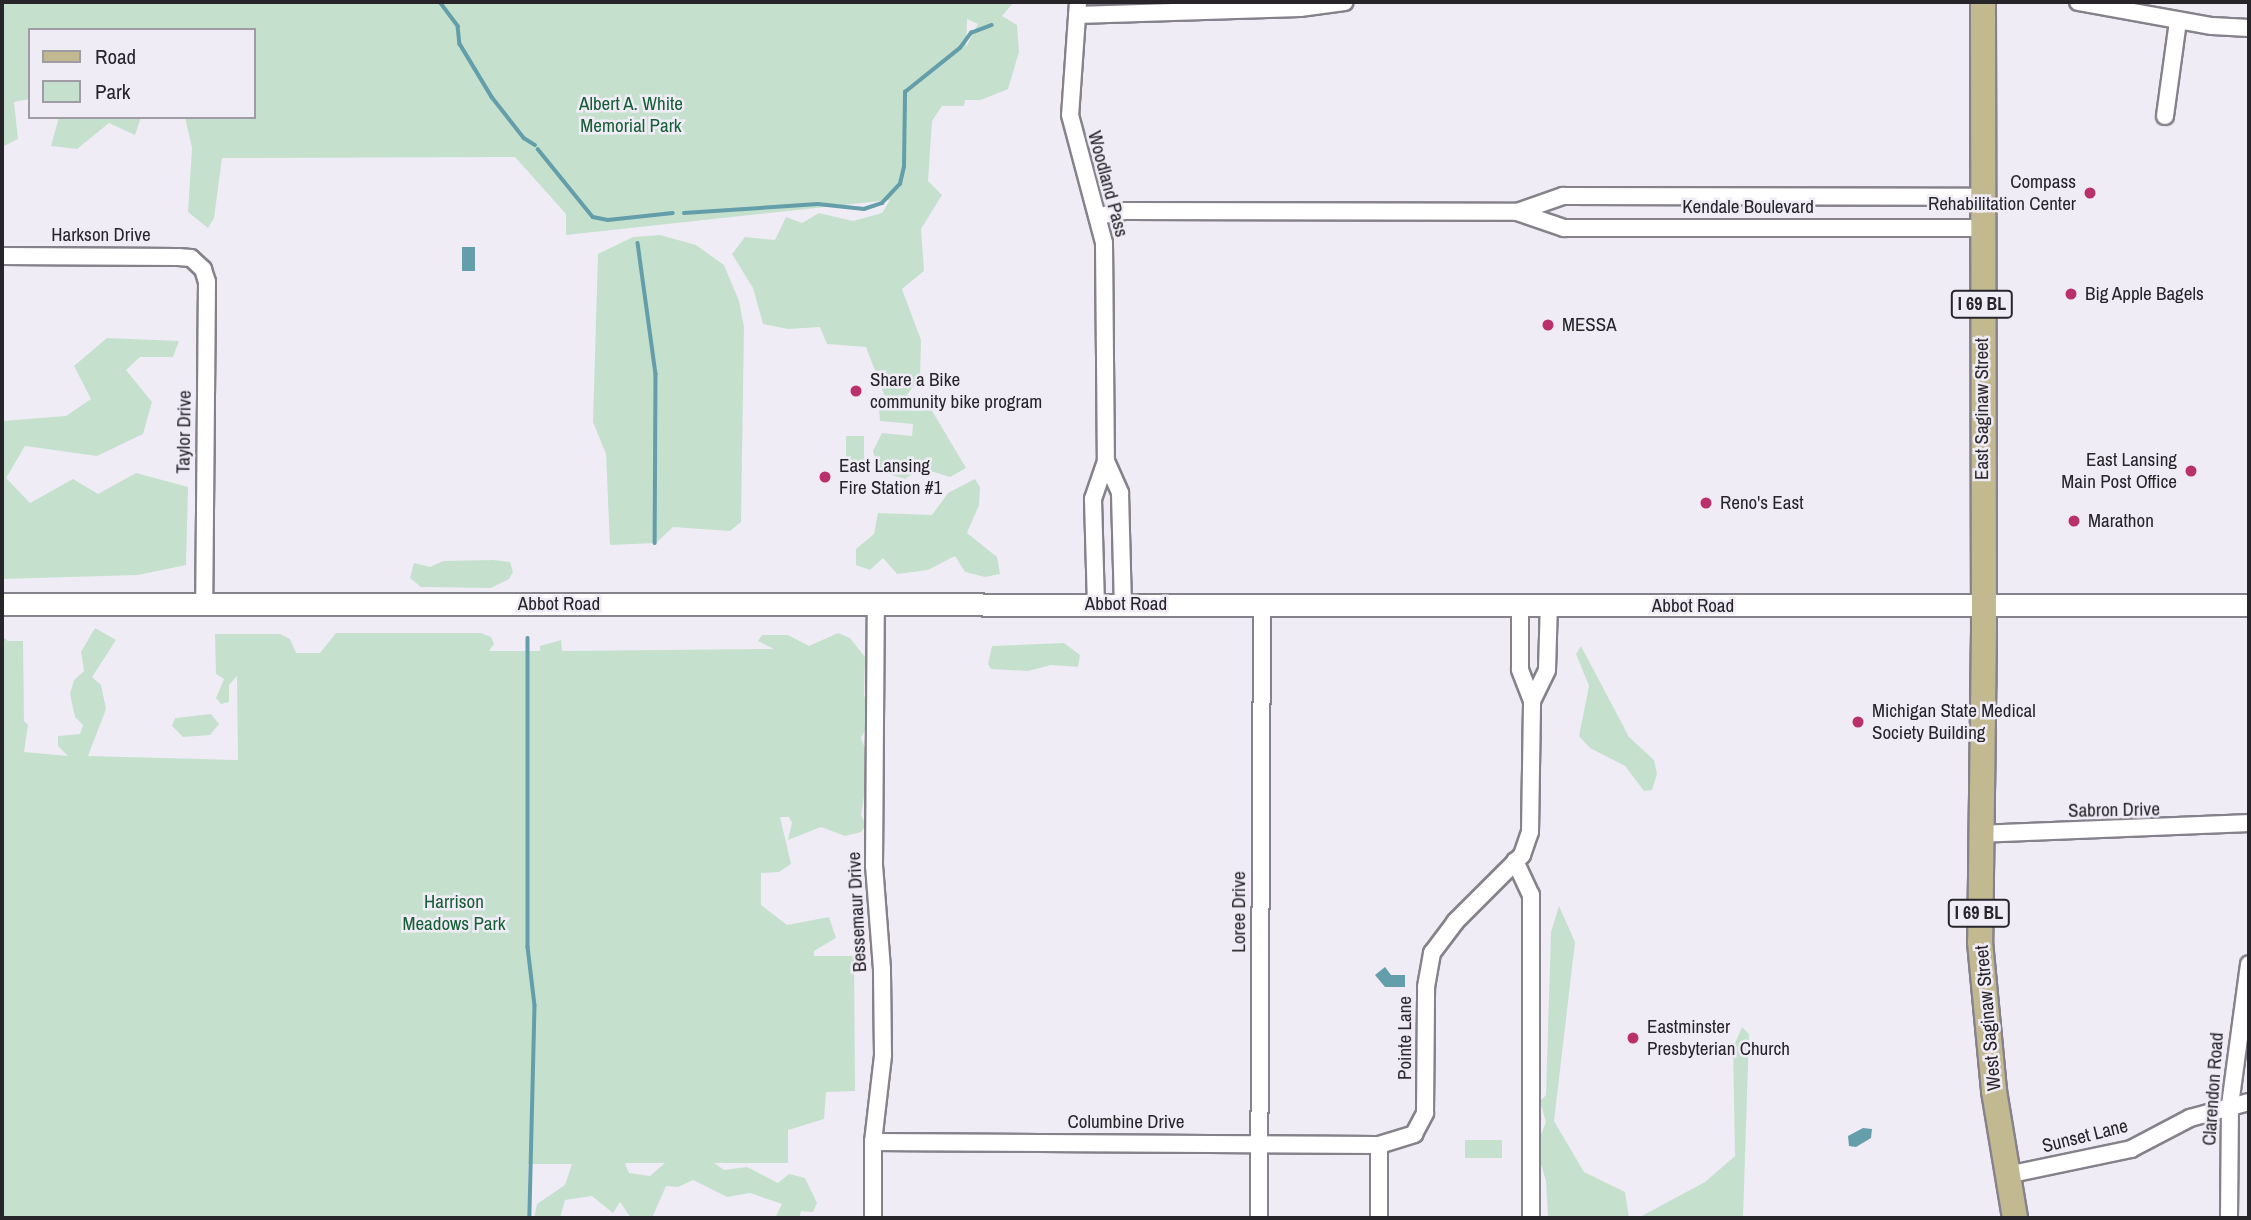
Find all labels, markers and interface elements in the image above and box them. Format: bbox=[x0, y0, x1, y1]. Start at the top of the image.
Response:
legend bbox=[28, 28, 256, 119]
text: Road bbox=[95, 42, 136, 71]
text: Park bbox=[95, 77, 130, 106]
park label: Albert A. White Memorial Park bbox=[579, 93, 683, 137]
street label: Woodland Pass bbox=[1083, 128, 1133, 240]
place label: Compass Rehabilitation Center bbox=[1928, 171, 2076, 215]
marker: Compass Rehabilitation Center bbox=[2082, 185, 2098, 201]
street label: Kendale Boulevard bbox=[1682, 196, 1814, 218]
street label: Harkson Drive bbox=[51, 224, 151, 246]
place label: Big Apple Bagels bbox=[2085, 283, 2205, 305]
marker: Big Apple Bagels bbox=[2063, 286, 2079, 302]
road number: I 69 BL bbox=[1951, 290, 2014, 318]
place label: MESSA bbox=[1562, 314, 1617, 336]
marker: MESSA bbox=[1540, 317, 1556, 333]
street label: East Saginaw Street bbox=[1971, 338, 1993, 480]
place label: Share a Bike community bike program bbox=[870, 369, 1042, 413]
marker: Share a Bike community bike program bbox=[848, 383, 864, 399]
street label: Taylor Drive bbox=[172, 390, 196, 474]
place label: East Lansing Main Post Office bbox=[2061, 449, 2177, 493]
place label: East Lansing Fire Station #1 bbox=[839, 455, 942, 499]
marker: East Lansing Main Post Office bbox=[2183, 463, 2199, 479]
marker: East Lansing Fire Station #1 bbox=[817, 469, 833, 485]
place label: Reno's East bbox=[1720, 492, 1804, 514]
marker: Reno's East bbox=[1698, 495, 1714, 511]
place label: Marathon bbox=[2088, 510, 2154, 532]
marker: Marathon bbox=[2066, 513, 2082, 529]
street label: Abbot Road bbox=[518, 593, 600, 615]
street label: Abbot Road bbox=[1085, 593, 1167, 615]
street label: Abbot Road bbox=[1652, 595, 1734, 617]
place label: Michigan State Medical Society Building bbox=[1872, 700, 2036, 744]
marker: Michigan State Medical Society Building bbox=[1850, 714, 1866, 730]
street label: Sabron Drive bbox=[2068, 798, 2160, 822]
street label: Bessemaur Drive bbox=[842, 851, 872, 973]
street label: Loree Drive bbox=[1228, 871, 1250, 953]
park label: Harrison Meadows Park bbox=[402, 891, 506, 935]
road number: I 69 BL bbox=[1948, 898, 2010, 928]
street label: West Saginaw Street bbox=[1970, 944, 2006, 1092]
street label: Pointe Lane bbox=[1394, 996, 1416, 1080]
place label: Eastminster Presbyterian Church bbox=[1647, 1016, 1790, 1060]
marker: Eastminster Presbyterian Church bbox=[1625, 1030, 1641, 1046]
street label: Clarendon Road bbox=[2198, 1032, 2228, 1146]
street label: Columbine Drive bbox=[1068, 1111, 1184, 1133]
street label: Sunset Lane bbox=[2040, 1114, 2130, 1158]

